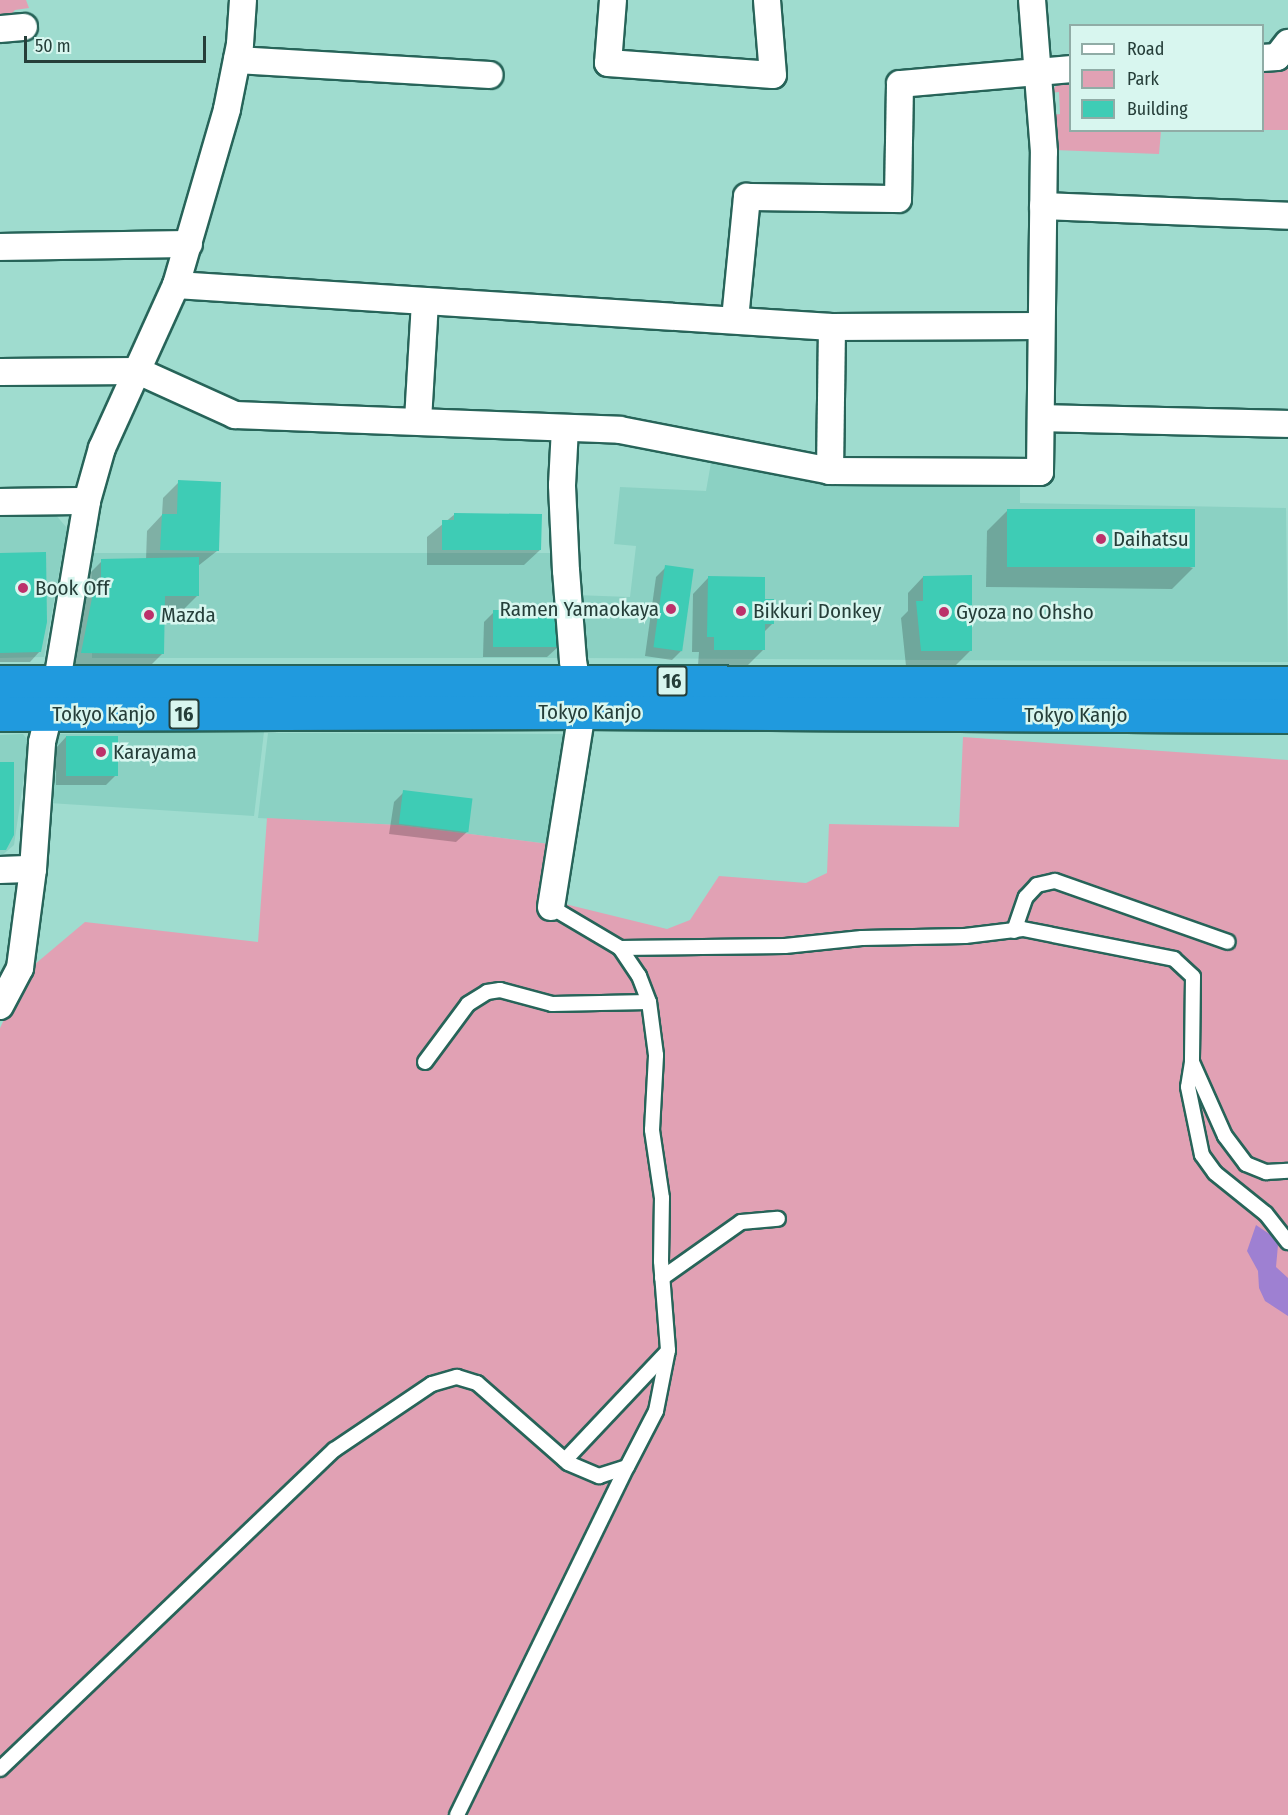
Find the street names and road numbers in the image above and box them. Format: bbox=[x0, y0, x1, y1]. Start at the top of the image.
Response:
road number: 16 bbox=[656, 664, 688, 698]
road number: 16 bbox=[168, 697, 201, 731]
street label: Tokyo Kanjo bbox=[538, 699, 642, 725]
street label: Tokyo Kanjo bbox=[52, 701, 156, 727]
street label: Tokyo Kanjo bbox=[1024, 702, 1128, 728]

